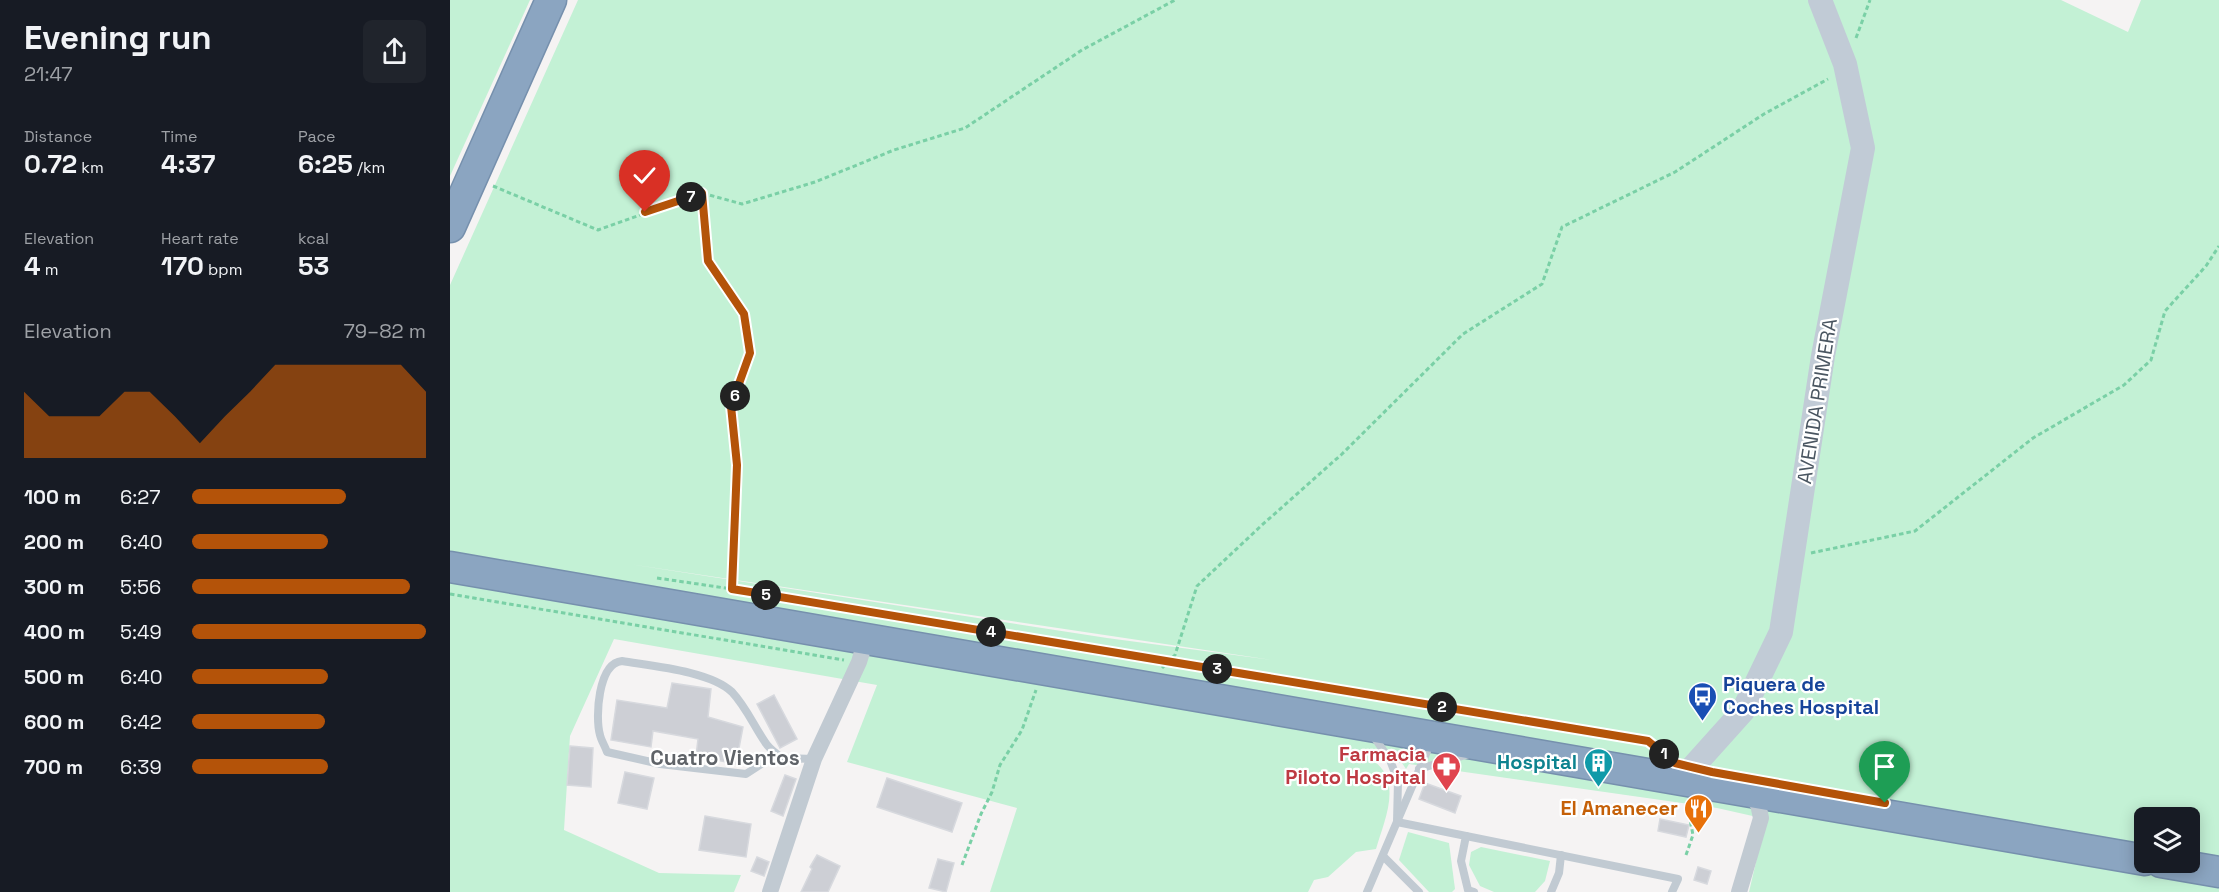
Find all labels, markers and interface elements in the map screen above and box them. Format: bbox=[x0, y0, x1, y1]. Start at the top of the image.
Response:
text: Evening run bbox=[24, 17, 212, 59]
button: share bbox=[363, 20, 426, 83]
text: 21:47 bbox=[24, 61, 73, 87]
text: Distance bbox=[24, 126, 92, 147]
text: Time bbox=[161, 126, 197, 147]
text: Pace bbox=[298, 126, 335, 147]
text: 0.72 bbox=[24, 147, 77, 181]
text: 4:37 bbox=[161, 147, 216, 181]
text: 6:25 bbox=[298, 147, 353, 181]
pin bbox=[619, 150, 670, 212]
text: km bbox=[77, 157, 104, 178]
text: /km bbox=[353, 157, 385, 178]
icon: check bbox=[628, 159, 661, 192]
pin: 7 bbox=[676, 182, 706, 212]
text: 7 bbox=[687, 186, 695, 207]
text: Elevation bbox=[24, 228, 94, 249]
text: Heart rate bbox=[161, 228, 239, 249]
text: kcal bbox=[298, 228, 329, 249]
text: 4 bbox=[24, 249, 41, 283]
text: 170 bbox=[161, 249, 204, 283]
text: 53 bbox=[298, 249, 329, 283]
text: m bbox=[41, 259, 58, 280]
text: bpm bbox=[204, 259, 242, 280]
street label: AVENIDA PRIMERA bbox=[1791, 316, 1843, 486]
text: Elevation bbox=[24, 318, 112, 344]
text: 79–82 m bbox=[344, 318, 426, 344]
pin: 6 bbox=[720, 381, 750, 411]
text: 6 bbox=[730, 385, 740, 406]
text: 100 m bbox=[24, 484, 81, 510]
text: 6:27 bbox=[120, 484, 160, 510]
text: 200 m bbox=[24, 529, 84, 555]
text: 6:40 bbox=[120, 529, 163, 555]
text: 300 m bbox=[24, 574, 84, 600]
text: 5:56 bbox=[120, 574, 161, 600]
pin: 5 bbox=[751, 580, 781, 610]
text: 5 bbox=[761, 584, 771, 605]
pin: 4 bbox=[976, 617, 1006, 647]
text: 400 m bbox=[24, 619, 85, 645]
text: 5:49 bbox=[120, 619, 162, 645]
text: 4 bbox=[986, 621, 996, 642]
pin: 3 bbox=[1202, 654, 1232, 684]
text: 3 bbox=[1212, 658, 1222, 679]
text: 500 m bbox=[24, 664, 84, 690]
text: 6:40 bbox=[120, 664, 163, 690]
place label: Piquera de Coches Hospital bbox=[1723, 671, 1879, 720]
bus stop icon: Piquera de Coches Hospital bbox=[1686, 680, 1718, 722]
pin: 2 bbox=[1427, 692, 1457, 722]
text: 2 bbox=[1437, 696, 1447, 717]
text: 600 m bbox=[24, 709, 84, 735]
text: 6:42 bbox=[120, 709, 162, 735]
pin: 1 bbox=[1649, 739, 1679, 769]
place label: Farmacia Piloto Hospital bbox=[1285, 741, 1426, 790]
pin bbox=[1859, 741, 1910, 803]
text: 1 bbox=[1660, 743, 1668, 764]
district label: Cuatro Vientos bbox=[650, 744, 800, 771]
building icon: Hospital bbox=[1582, 746, 1614, 788]
place label: Hospital bbox=[1497, 749, 1577, 775]
pharmacy icon: Farmacia Piloto Hospital bbox=[1431, 750, 1463, 792]
icon: arrive bbox=[1868, 750, 1901, 783]
text: 700 m bbox=[24, 754, 83, 780]
text: 6:39 bbox=[120, 754, 162, 780]
restaurant icon: El Amanecer bbox=[1683, 792, 1715, 834]
place label: El Amanecer bbox=[1560, 795, 1678, 821]
map controls bbox=[2134, 807, 2200, 873]
button: layers bbox=[2134, 807, 2200, 873]

